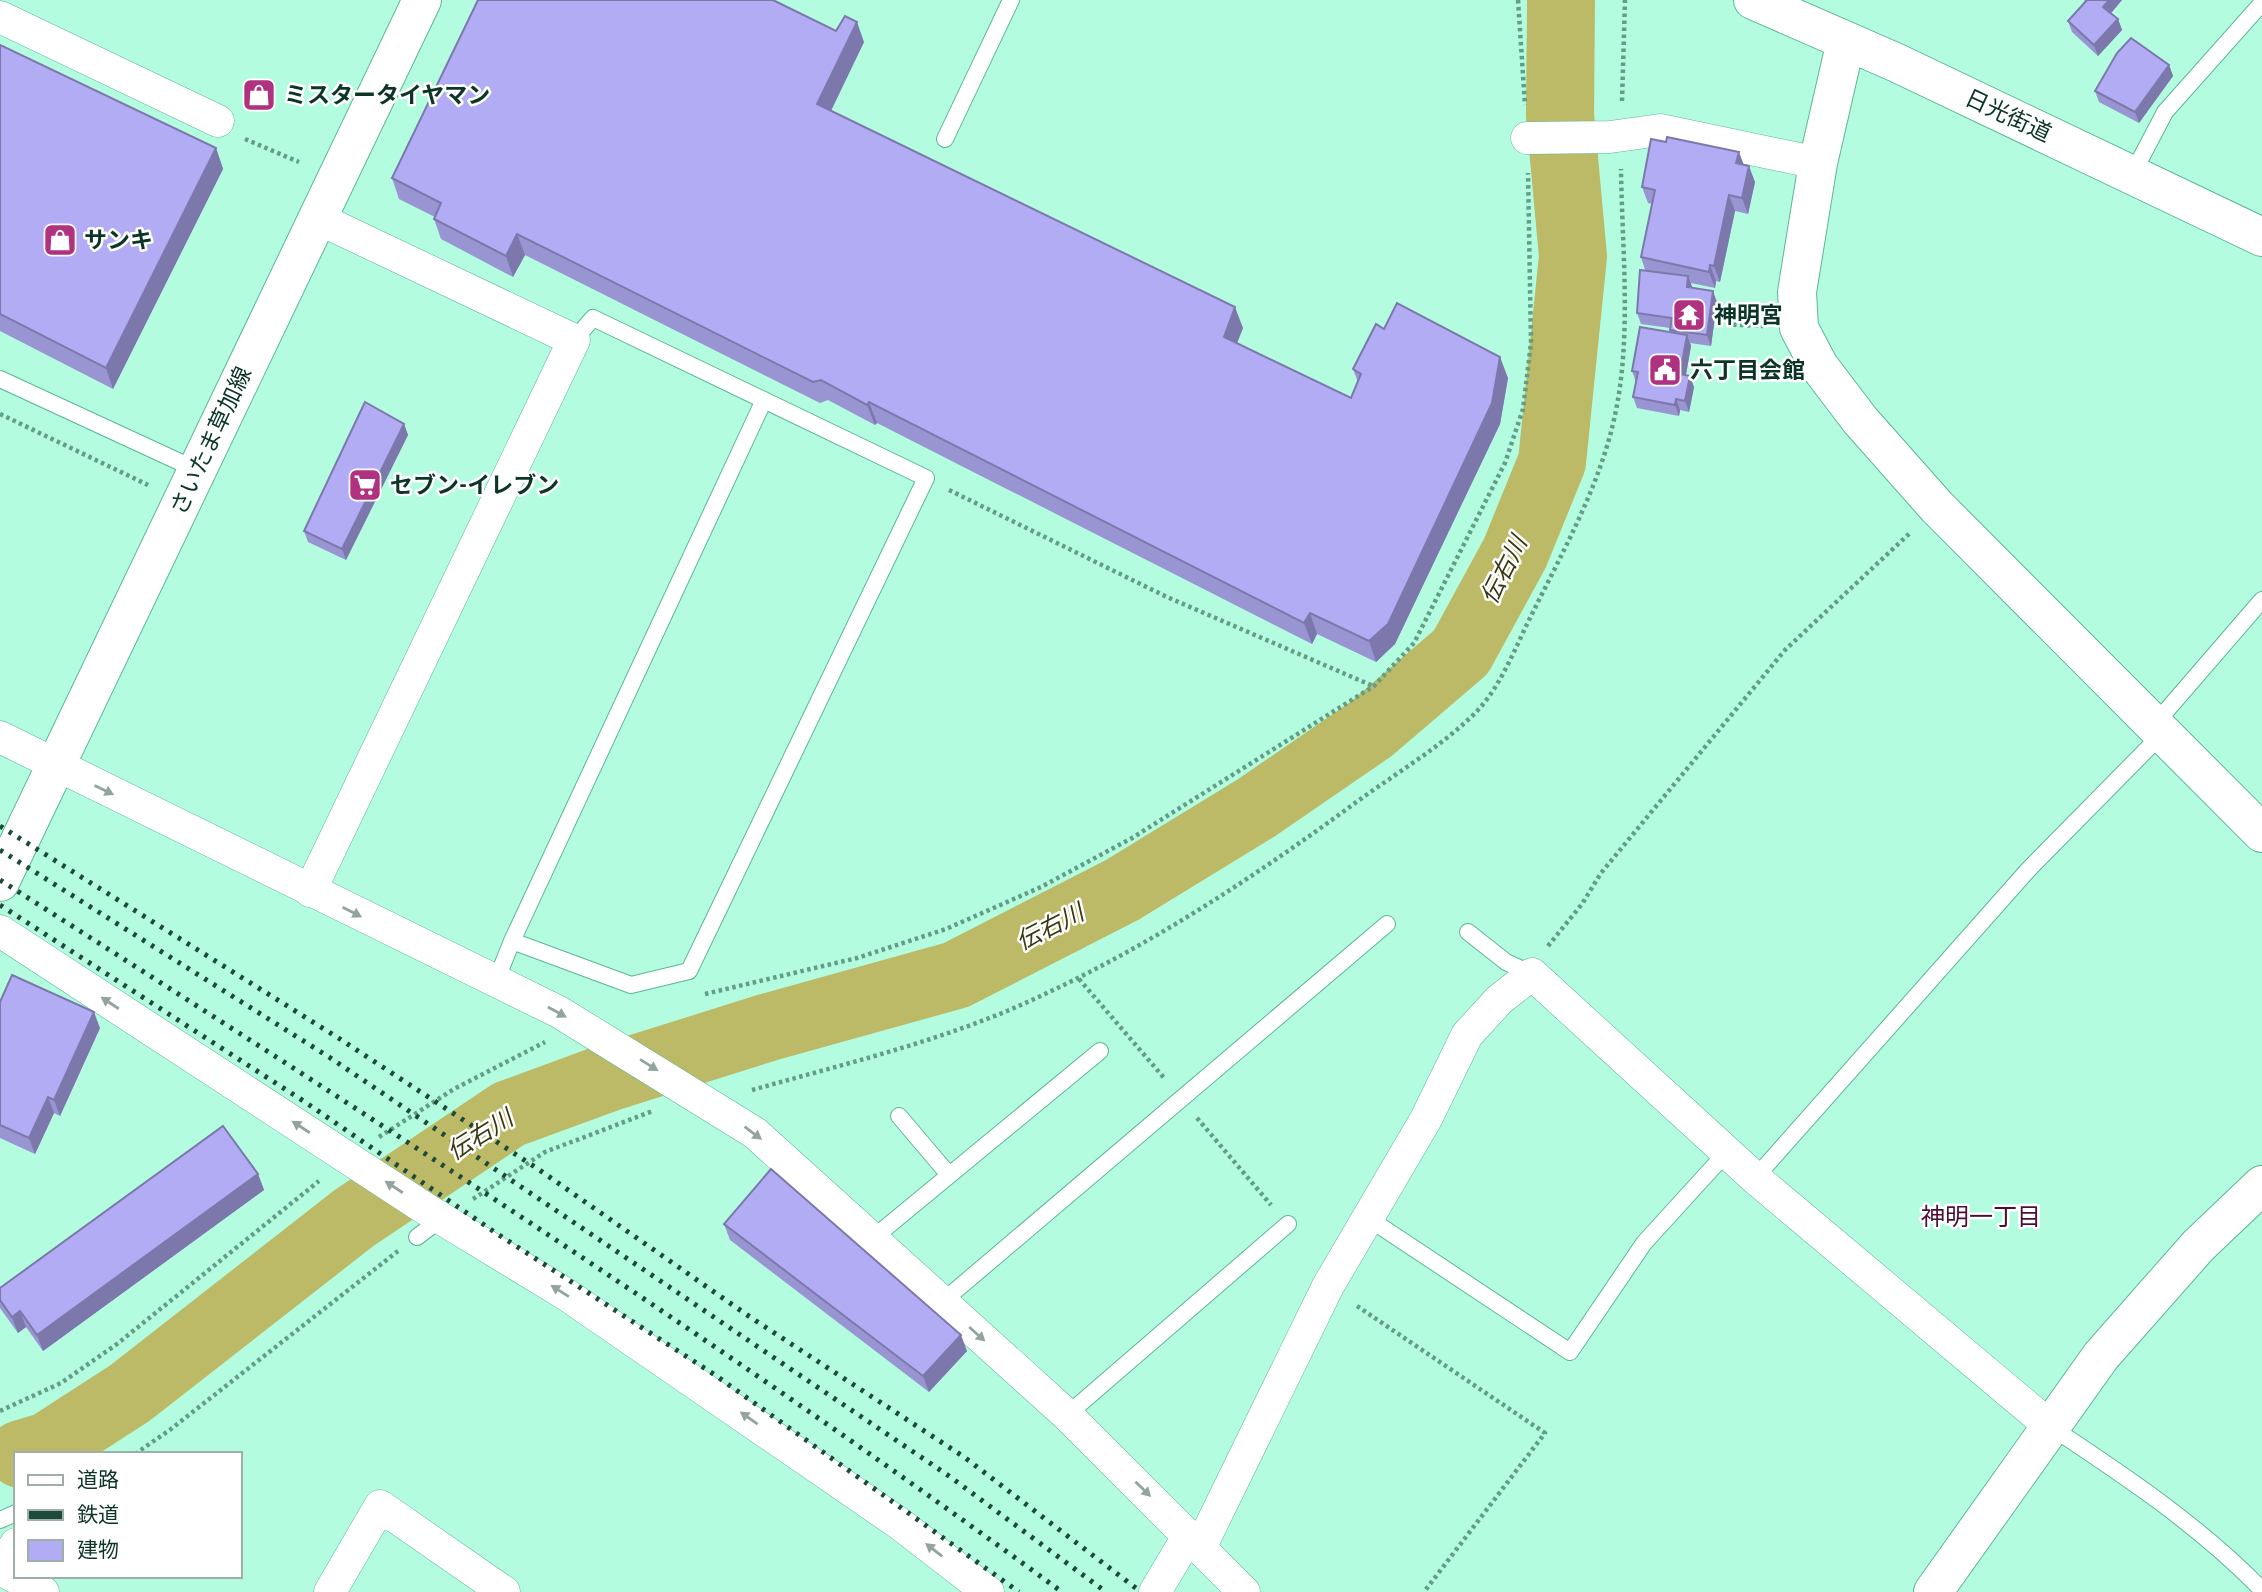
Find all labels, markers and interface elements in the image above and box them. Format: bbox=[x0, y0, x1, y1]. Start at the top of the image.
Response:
shop icon: ミスタータイヤマン bbox=[240, 76, 278, 114]
place label: ミスタータイヤマン bbox=[284, 82, 490, 109]
street label: 日光街道 bbox=[1961, 84, 2055, 148]
shop icon: サンキ bbox=[41, 221, 79, 259]
place label: サンキ bbox=[84, 227, 153, 254]
temple icon: 神明宮 bbox=[1670, 296, 1708, 334]
place label: 神明宮 bbox=[1714, 302, 1783, 329]
public building icon: 六丁目会館 bbox=[1646, 351, 1684, 389]
place label: 六丁目会館 bbox=[1690, 357, 1805, 384]
street label: さいたま草加線 bbox=[165, 363, 257, 519]
supermarket icon: セブン-イレブン bbox=[346, 466, 384, 504]
place label: セブン-イレブン bbox=[390, 472, 559, 499]
water label: 伝右川 bbox=[1475, 529, 1534, 608]
one-way arrow bbox=[94, 784, 114, 795]
water label: 伝右川 bbox=[1012, 897, 1091, 956]
one-way arrow bbox=[342, 907, 362, 918]
one-way arrow bbox=[101, 996, 119, 1010]
one-way arrow bbox=[547, 1006, 566, 1018]
one-way arrow bbox=[639, 1059, 658, 1072]
water label: 伝右川 bbox=[442, 1102, 520, 1166]
one-way arrow bbox=[292, 1120, 310, 1134]
one-way arrow bbox=[744, 1126, 762, 1140]
one-way arrow bbox=[384, 1181, 403, 1194]
district label: 神明一丁目 bbox=[1921, 1203, 2041, 1231]
one-way arrow bbox=[551, 1284, 570, 1297]
one-way arrow bbox=[968, 1326, 986, 1342]
one-way arrow bbox=[740, 1411, 758, 1425]
legend bbox=[14, 1452, 242, 1578]
text: 道路 bbox=[77, 1468, 119, 1492]
one-way arrow bbox=[1134, 1481, 1151, 1497]
text: 鉄道 bbox=[77, 1503, 119, 1527]
text: 建物 bbox=[77, 1538, 119, 1562]
one-way arrow bbox=[925, 1544, 943, 1558]

